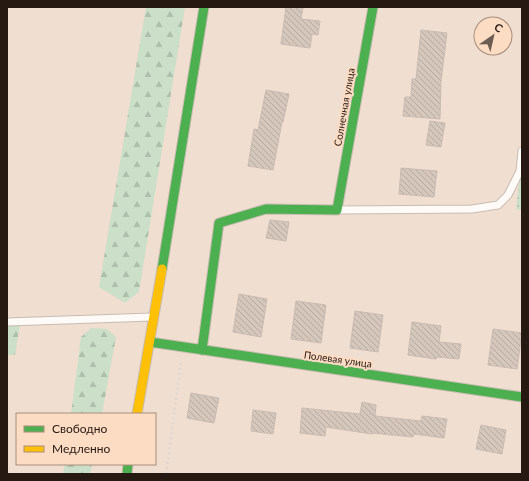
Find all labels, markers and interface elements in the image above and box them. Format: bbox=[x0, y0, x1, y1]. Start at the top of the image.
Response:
north arrow bbox=[473, 16, 513, 56]
text: С bbox=[492, 20, 506, 35]
street label: Солнечная улица bbox=[331, 67, 357, 147]
street label: Полевая улица bbox=[303, 348, 373, 370]
legend bbox=[16, 413, 156, 465]
text: Свободно bbox=[52, 421, 108, 436]
text: Медленно bbox=[52, 441, 111, 456]

